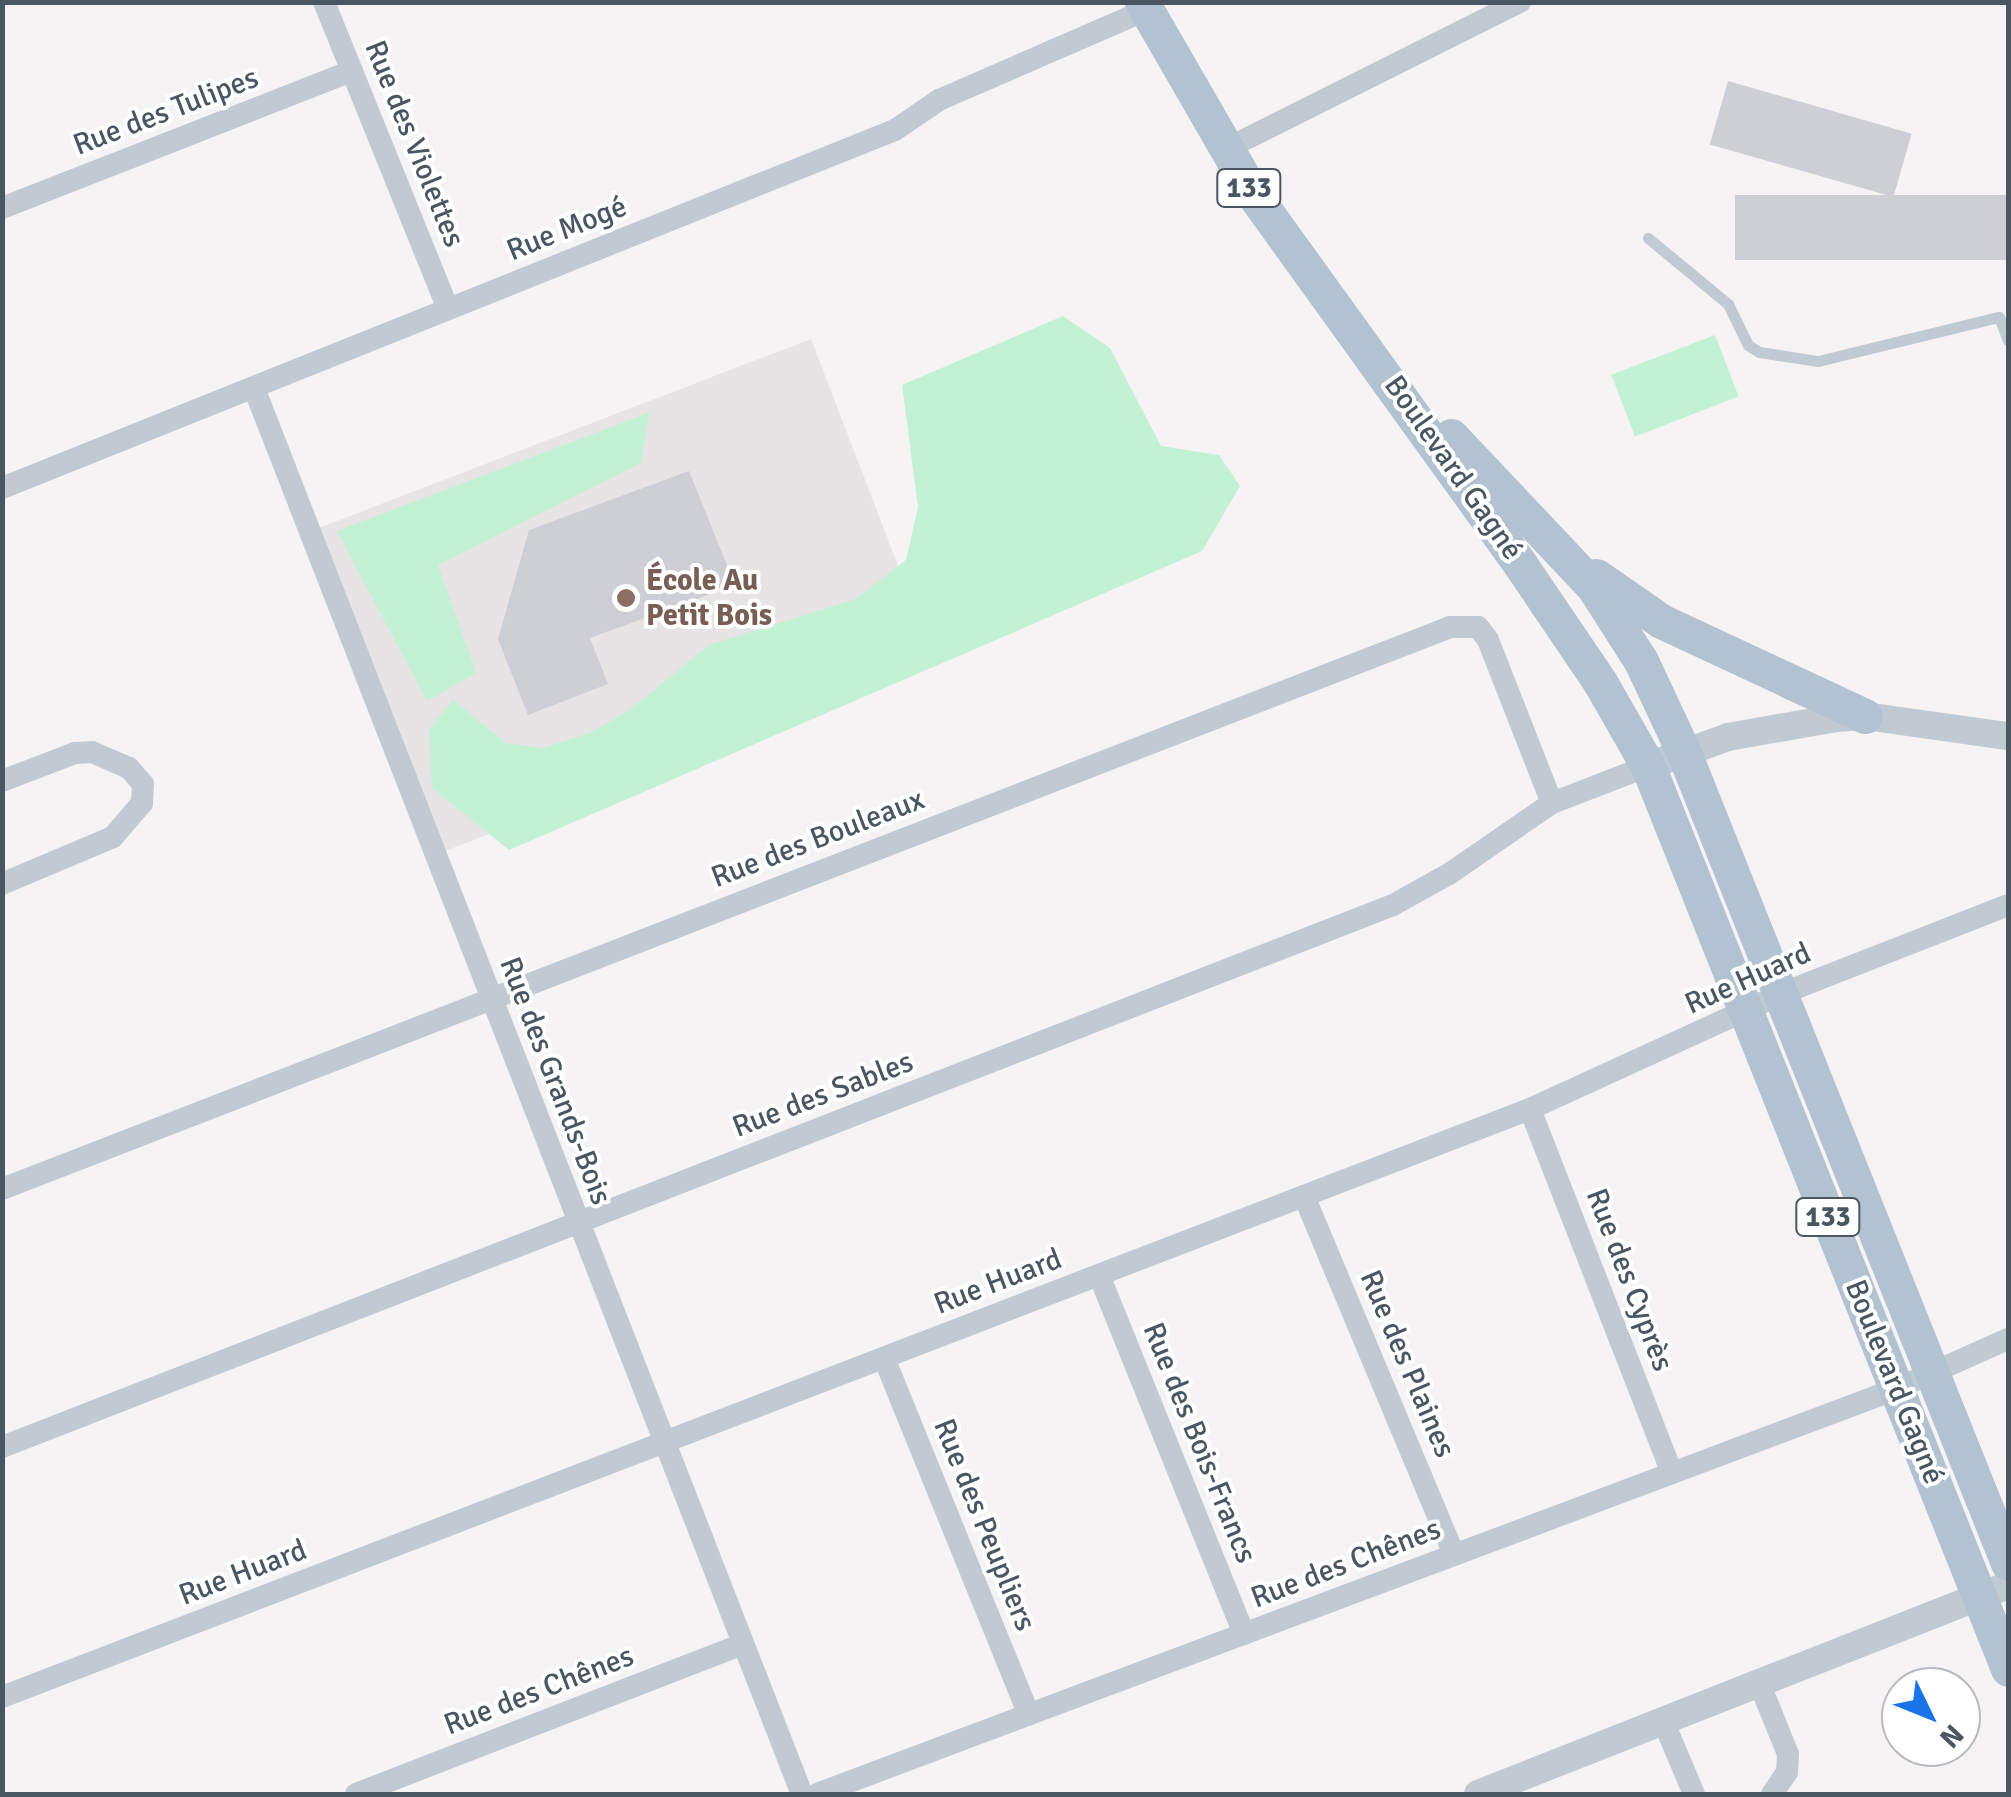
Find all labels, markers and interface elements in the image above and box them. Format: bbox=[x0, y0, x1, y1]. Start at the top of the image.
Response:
street label: Rue des Violettes bbox=[356, 36, 472, 252]
street label: Rue des Tulipes bbox=[68, 60, 264, 164]
road number: 133 bbox=[1214, 165, 1284, 211]
street label: Rue Mogé bbox=[502, 189, 632, 269]
street label: Boulevard Gagné bbox=[1376, 369, 1530, 567]
place label: École Au Petit Bois bbox=[646, 563, 772, 634]
marker: École Au Petit Bois bbox=[615, 587, 637, 609]
street label: Rue des Bouleaux bbox=[706, 782, 930, 896]
street label: Rue Huard bbox=[1680, 935, 1816, 1023]
street label: Rue des Grands-Bois bbox=[491, 952, 619, 1210]
street label: Rue des Sables bbox=[728, 1044, 918, 1146]
street label: Rue des Cyprès bbox=[1578, 1184, 1680, 1376]
road number: 133 bbox=[1793, 1194, 1863, 1240]
street label: Rue Huard bbox=[929, 1241, 1067, 1323]
street label: Rue des Plaines bbox=[1351, 1265, 1463, 1463]
street label: Boulevard Gagné bbox=[1837, 1275, 1951, 1489]
street label: Rue des Bois-Francs bbox=[1134, 1318, 1264, 1568]
street label: Rue des Peupliers bbox=[925, 1414, 1043, 1636]
street label: Rue des Chênes bbox=[1246, 1511, 1446, 1617]
street label: Rue Huard bbox=[174, 1532, 312, 1614]
street label: Rue des Chênes bbox=[439, 1638, 639, 1744]
north arrow bbox=[1881, 1667, 1981, 1767]
text: N bbox=[1932, 1717, 1971, 1755]

